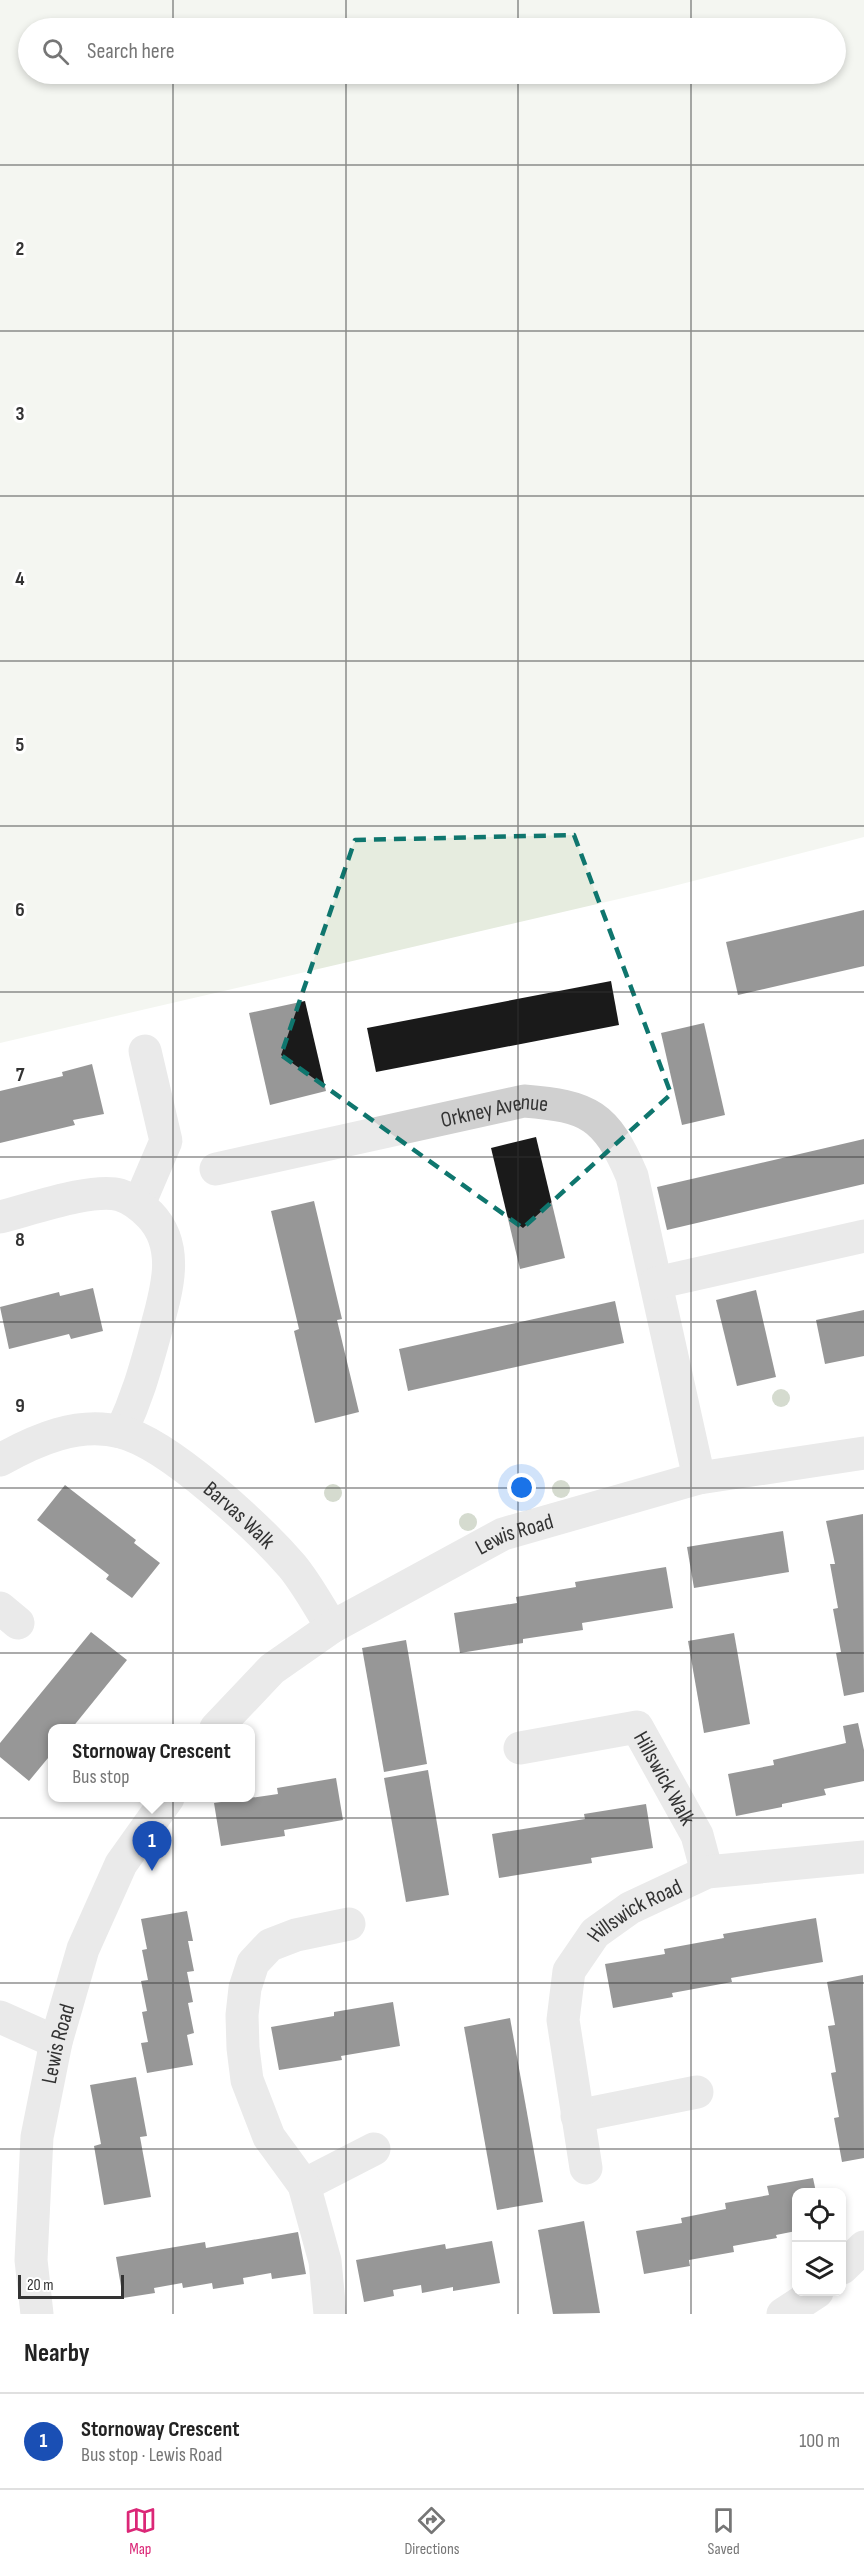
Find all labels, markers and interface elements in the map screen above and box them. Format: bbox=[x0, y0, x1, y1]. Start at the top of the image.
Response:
search box bbox=[18, 18, 846, 84]
icon: search bbox=[39, 35, 72, 68]
text: Search here bbox=[87, 38, 174, 65]
text: 2 bbox=[16, 237, 24, 261]
text: 3 bbox=[16, 402, 25, 426]
text: 4 bbox=[15, 567, 25, 591]
text: 5 bbox=[16, 733, 25, 757]
text: 6 bbox=[15, 898, 25, 922]
text: 7 bbox=[16, 1063, 25, 1087]
street label: Orkney Avenue bbox=[438, 1089, 550, 1134]
text: 8 bbox=[15, 1228, 25, 1252]
text: 9 bbox=[15, 1394, 25, 1418]
your location bbox=[507, 1473, 536, 1502]
street label: Barvas Walk bbox=[198, 1476, 281, 1555]
street label: Lewis Road bbox=[471, 1508, 557, 1561]
popup bbox=[48, 1724, 255, 1802]
street label: Hillswick Walk bbox=[627, 1727, 701, 1831]
text: Stornoway Crescent bbox=[72, 1738, 231, 1765]
text: Bus stop bbox=[72, 1765, 130, 1789]
pin: 1 bbox=[132, 1822, 172, 1871]
street label: Hillswick Road bbox=[581, 1874, 687, 1947]
street label: Lewis Road bbox=[36, 2001, 81, 2086]
map controls bbox=[792, 2188, 846, 2296]
button: locate bbox=[792, 2188, 846, 2242]
button: layers bbox=[792, 2242, 846, 2296]
scale bar bbox=[18, 2272, 124, 2300]
text: 20 m bbox=[27, 2276, 54, 2295]
text: Nearby bbox=[24, 2338, 90, 2369]
text: Stornoway Crescent bbox=[81, 2416, 240, 2443]
text: 1 bbox=[40, 2429, 47, 2453]
text: 100 m bbox=[799, 2429, 840, 2453]
text: Bus stop · Lewis Road bbox=[81, 2443, 222, 2467]
tab: Map bbox=[124, 2504, 157, 2559]
tab: Directions bbox=[404, 2504, 460, 2559]
tab: Saved bbox=[707, 2504, 740, 2559]

